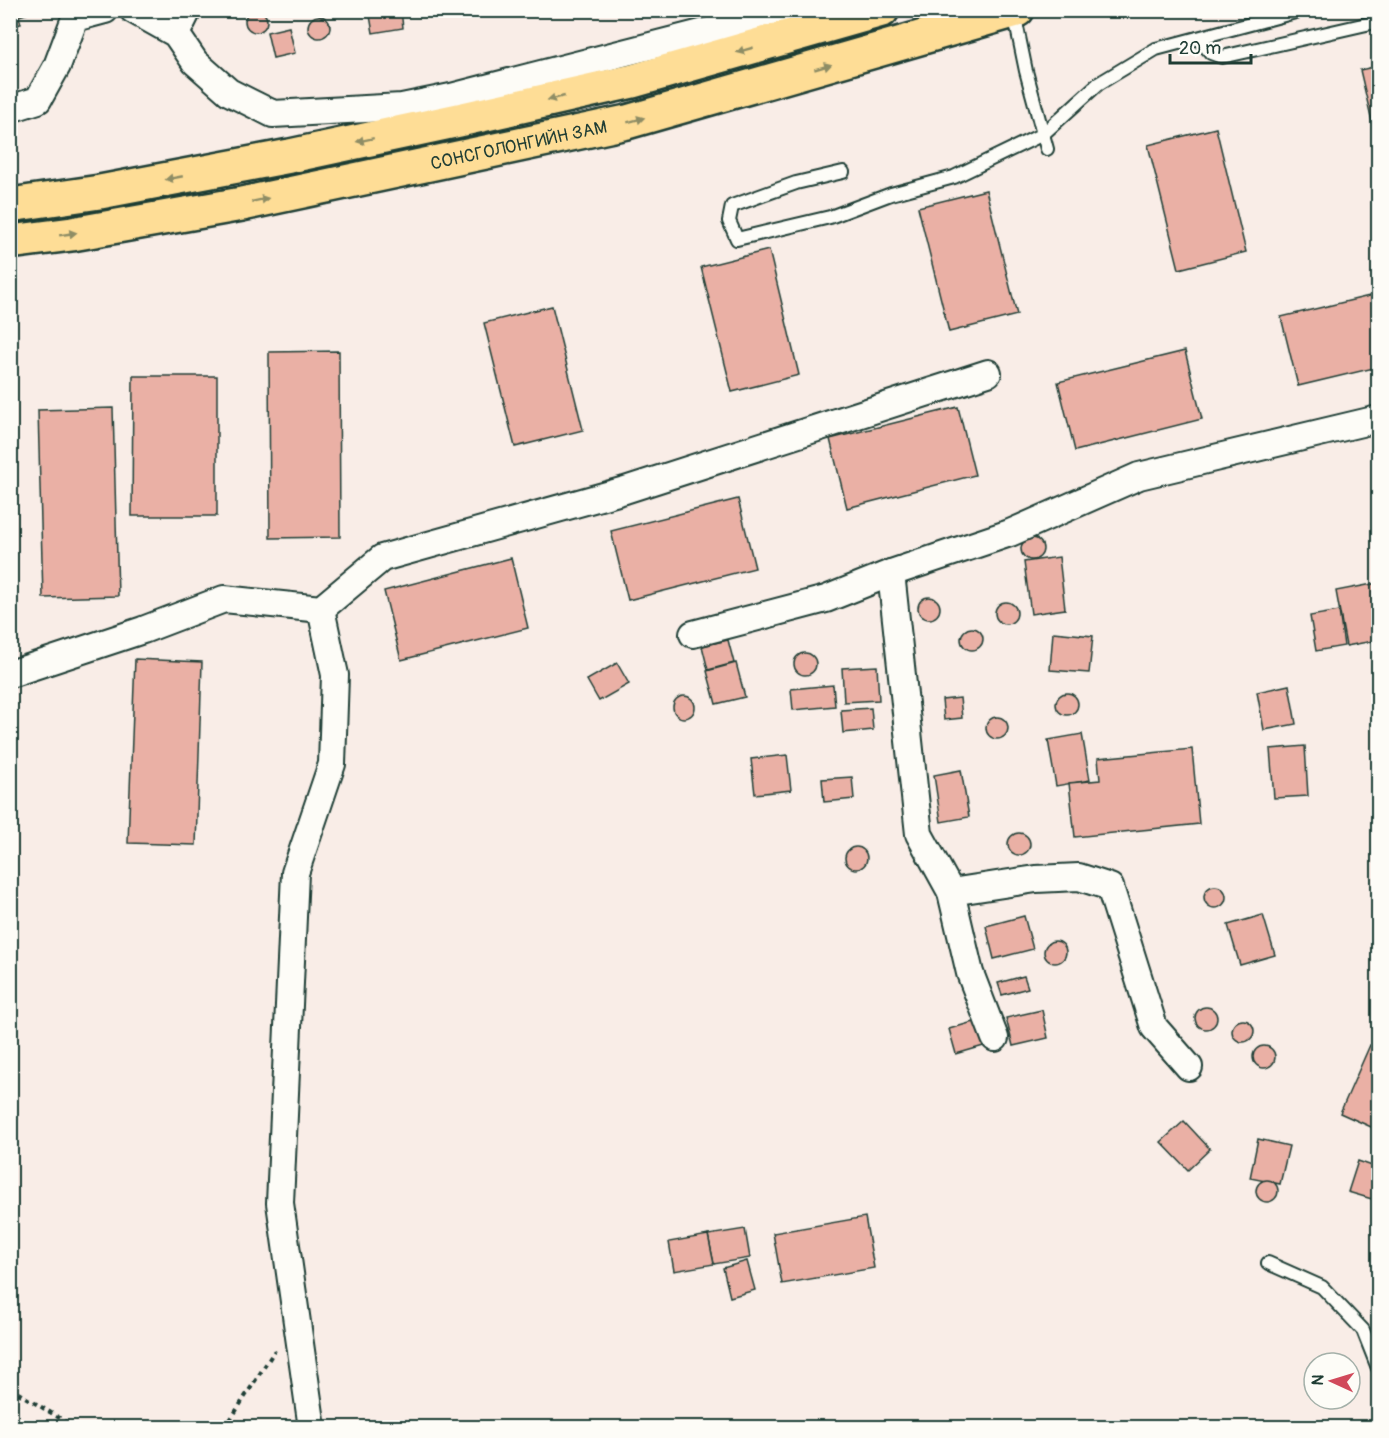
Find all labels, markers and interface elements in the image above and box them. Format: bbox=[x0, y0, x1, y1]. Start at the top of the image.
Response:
scale bar bbox=[1170, 27, 1251, 65]
text: 20 m bbox=[1179, 37, 1221, 60]
one-way arrow bbox=[736, 46, 754, 55]
one-way arrow bbox=[814, 61, 833, 71]
one-way arrow bbox=[547, 94, 565, 104]
one-way arrow bbox=[627, 114, 645, 124]
street label: СОНСГОЛОНГИЙН ЗАМ bbox=[428, 116, 609, 176]
one-way arrow bbox=[356, 136, 375, 145]
one-way arrow bbox=[164, 174, 183, 183]
one-way arrow bbox=[251, 195, 270, 204]
one-way arrow bbox=[59, 230, 78, 239]
north arrow bbox=[1302, 1351, 1362, 1411]
text: N bbox=[1308, 1374, 1328, 1386]

